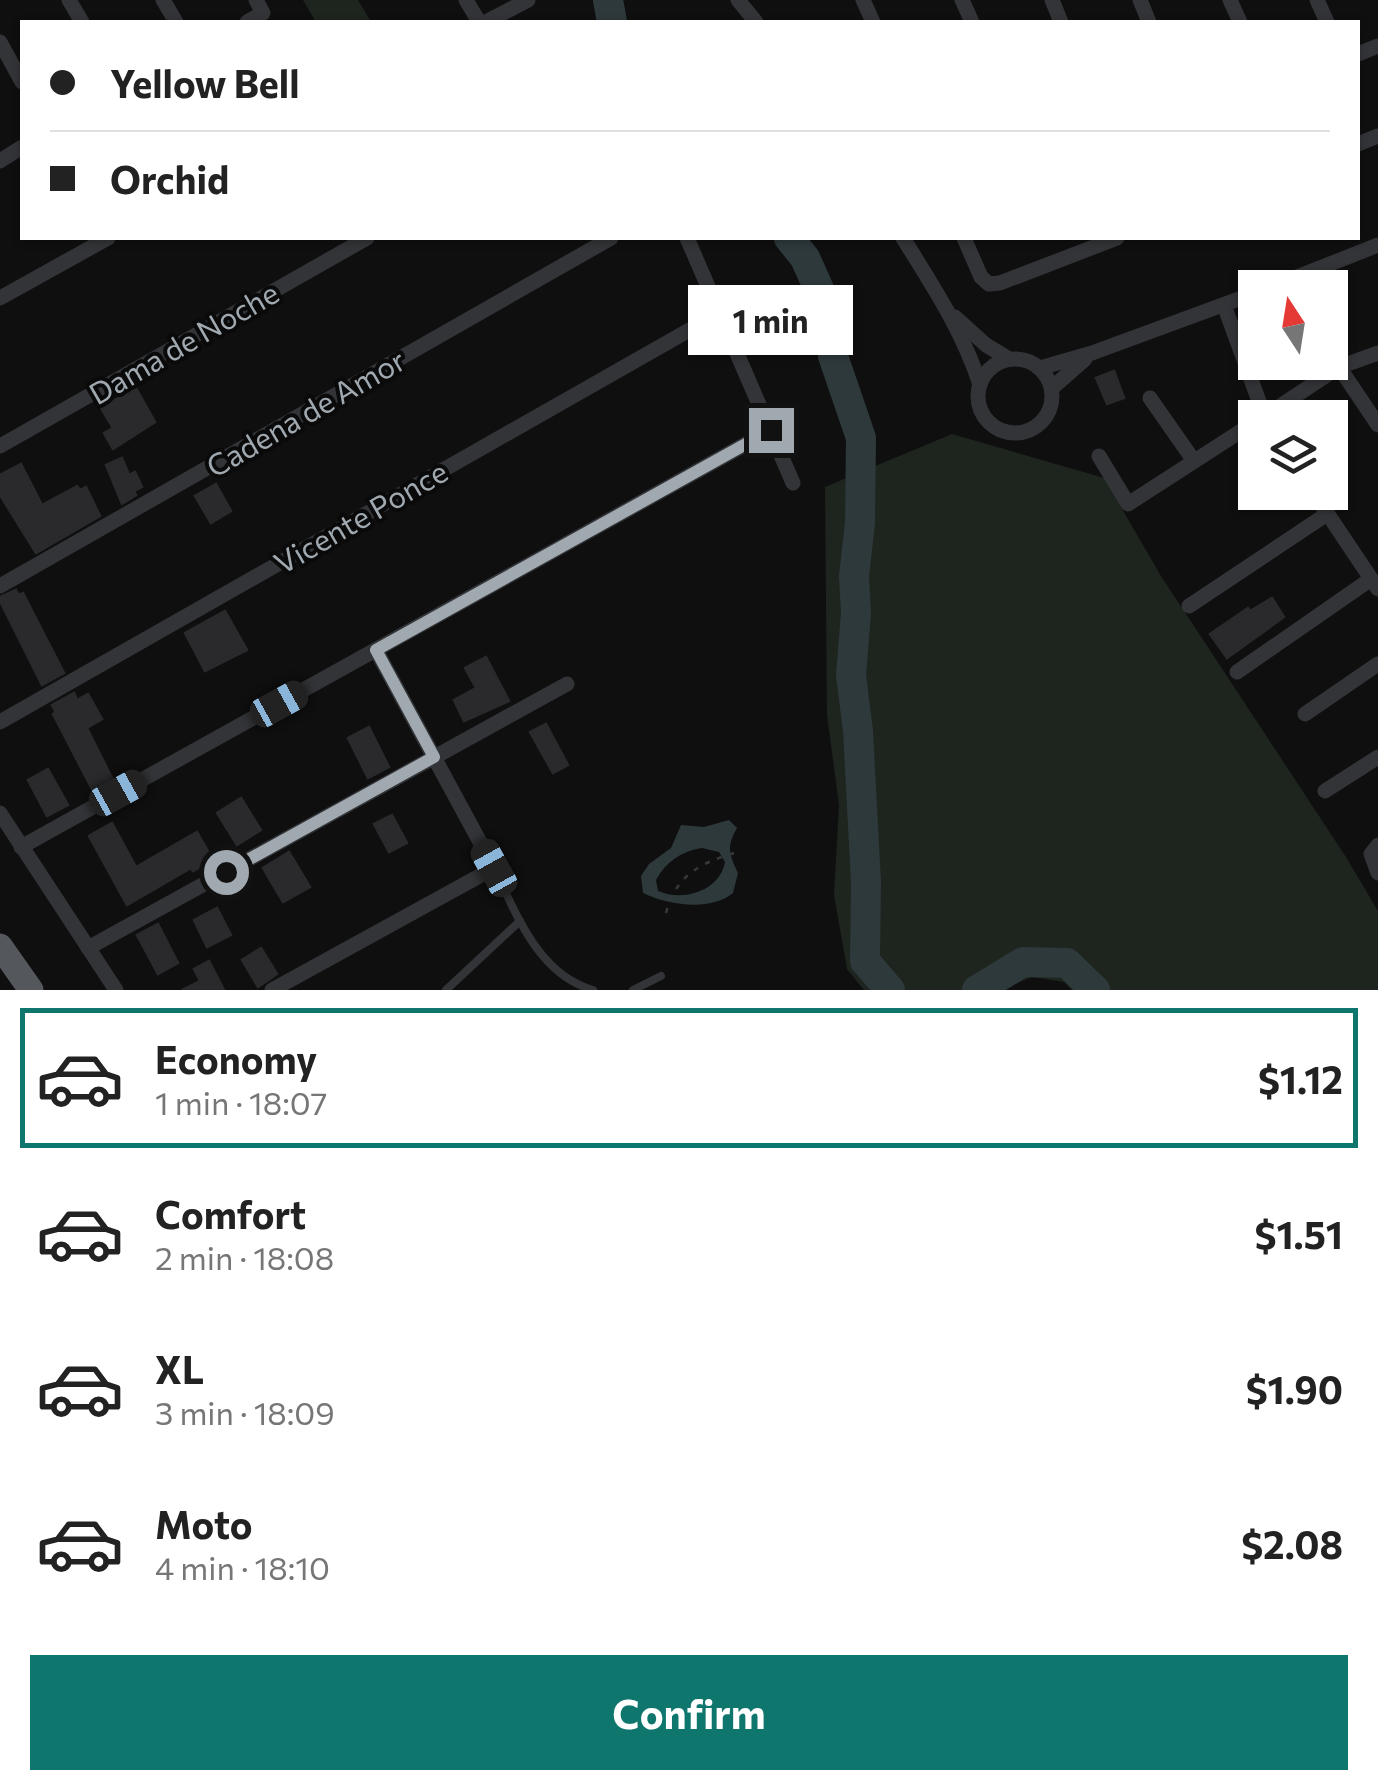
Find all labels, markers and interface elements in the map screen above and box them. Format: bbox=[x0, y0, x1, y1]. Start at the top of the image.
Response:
text: Yellow Bell bbox=[110, 59, 300, 106]
text: Orchid bbox=[110, 155, 229, 202]
north arrow bbox=[1238, 270, 1348, 380]
map controls bbox=[1238, 270, 1348, 510]
street label: Dama de Noche bbox=[82, 273, 284, 411]
callout: 1 min bbox=[688, 285, 854, 355]
text: 1 min bbox=[733, 300, 808, 340]
street label: Cadena de Amor bbox=[199, 340, 411, 484]
button: layers bbox=[1238, 400, 1348, 510]
route end bbox=[749, 408, 794, 453]
street label: Vicente Ponce bbox=[267, 452, 453, 580]
car bbox=[245, 676, 313, 732]
car bbox=[84, 765, 152, 821]
car bbox=[466, 834, 522, 902]
route start bbox=[204, 850, 249, 895]
icon: car bbox=[35, 1033, 125, 1123]
text: Economy bbox=[155, 1035, 317, 1082]
text: $1.12 bbox=[1258, 1055, 1343, 1102]
text: 1 min · 18:07 bbox=[155, 1082, 327, 1122]
icon: car bbox=[35, 1188, 125, 1278]
text: Comfort bbox=[155, 1190, 306, 1237]
text: $1.51 bbox=[1255, 1210, 1343, 1257]
text: 2 min · 18:08 bbox=[155, 1237, 334, 1277]
icon: car bbox=[35, 1343, 125, 1433]
text: XL bbox=[155, 1345, 204, 1392]
text: $1.90 bbox=[1246, 1365, 1343, 1412]
text: 3 min · 18:09 bbox=[155, 1392, 335, 1432]
icon: car bbox=[35, 1498, 125, 1588]
text: Moto bbox=[155, 1500, 253, 1547]
text: $2.08 bbox=[1241, 1520, 1343, 1567]
text: 4 min · 18:10 bbox=[155, 1547, 330, 1587]
button: Confirm bbox=[30, 1655, 1348, 1770]

